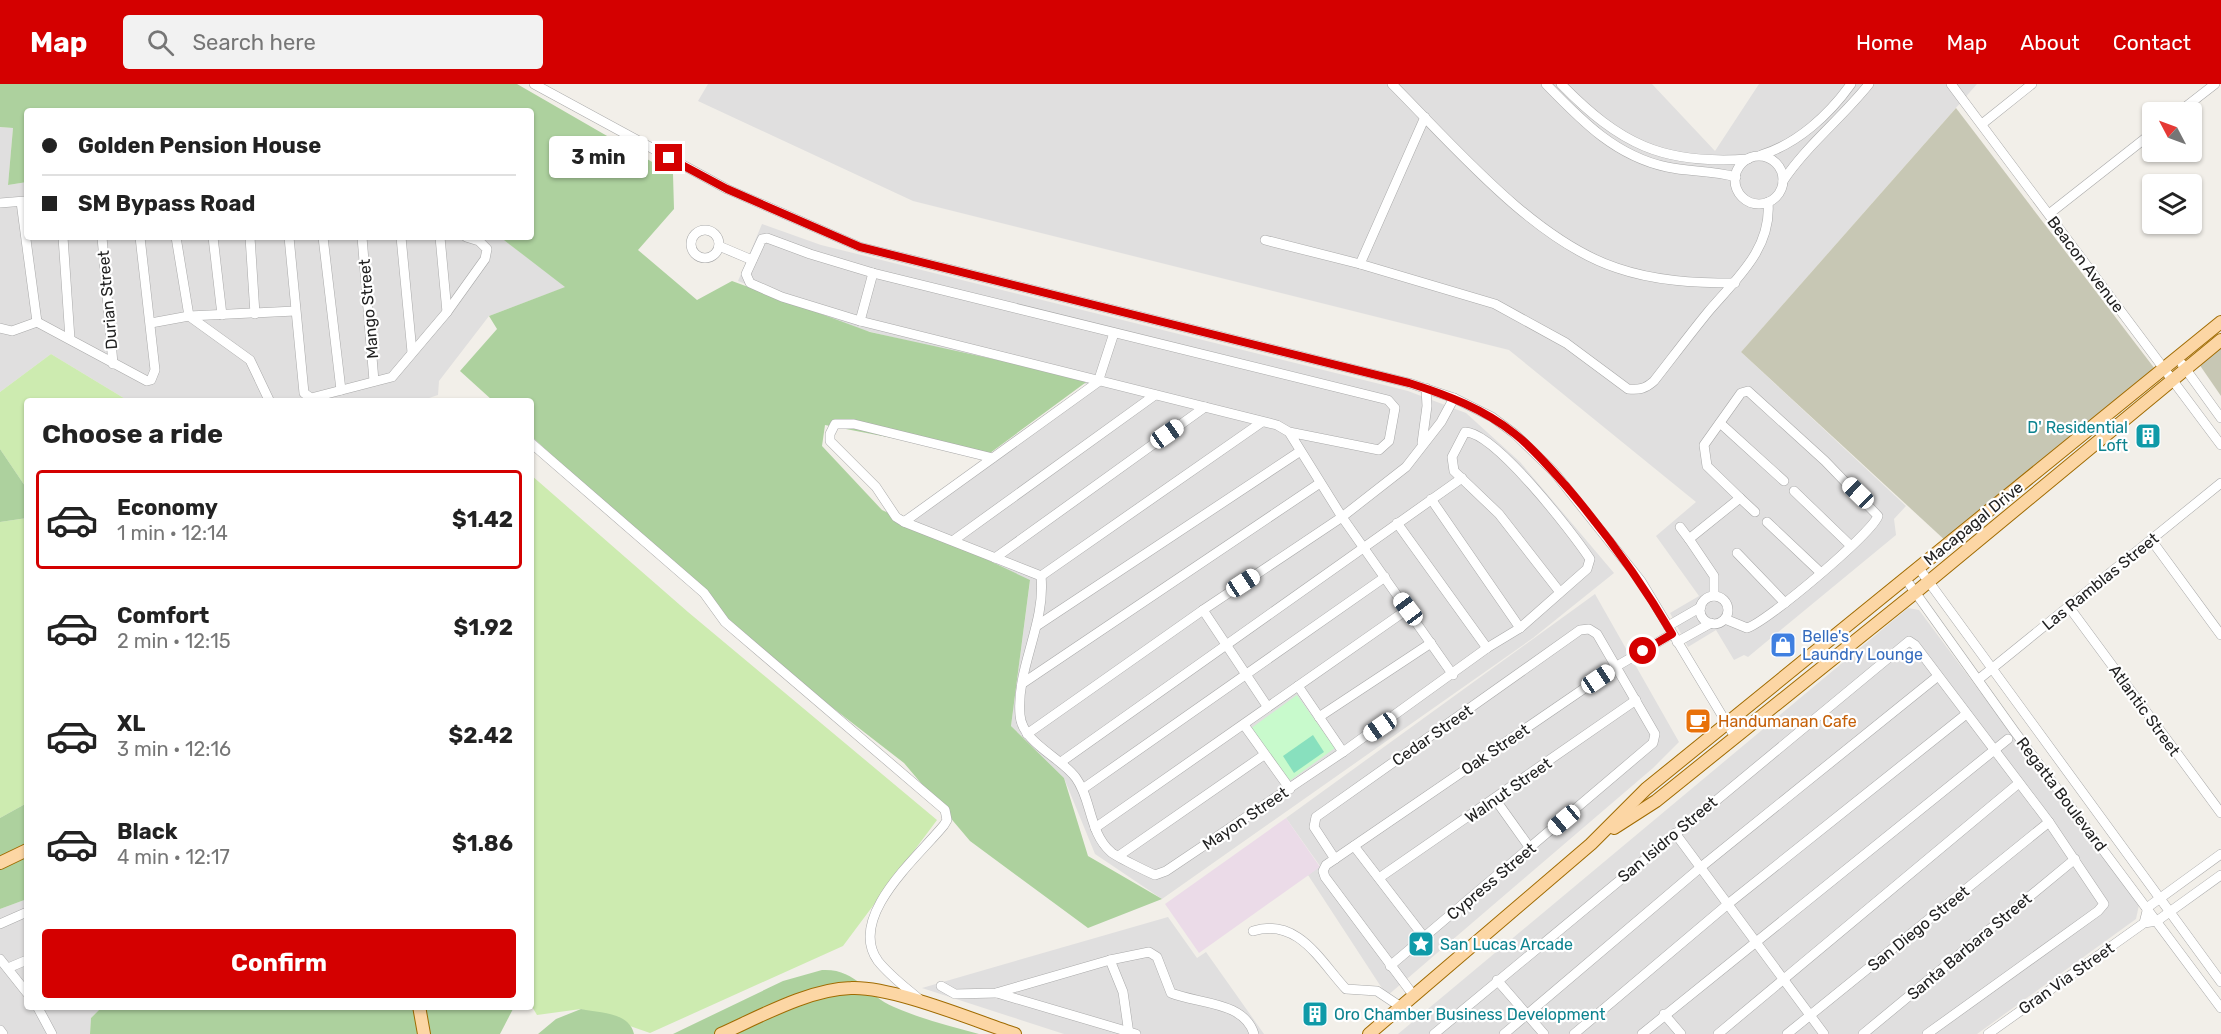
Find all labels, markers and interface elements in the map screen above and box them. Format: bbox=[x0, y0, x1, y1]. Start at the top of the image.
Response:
search box bbox=[123, 15, 543, 69]
text: Map bbox=[30, 26, 87, 59]
icon: search bbox=[144, 26, 177, 59]
text: Search here bbox=[192, 29, 316, 56]
text: Home bbox=[1856, 30, 1913, 55]
text: Map bbox=[1946, 30, 1987, 55]
text: About bbox=[2020, 30, 2080, 55]
text: Contact bbox=[2113, 30, 2191, 55]
north arrow bbox=[2142, 102, 2202, 162]
map controls bbox=[2142, 102, 2202, 234]
text: Golden Pension House bbox=[78, 132, 321, 159]
callout: 3 min bbox=[549, 137, 648, 179]
route end bbox=[655, 144, 682, 171]
text: 3 min bbox=[571, 145, 626, 169]
button: layers bbox=[2142, 174, 2202, 234]
text: SM Bypass Road bbox=[78, 190, 255, 217]
street label: Beacon Avenue bbox=[2043, 212, 2128, 316]
street label: Durian Street bbox=[94, 250, 121, 350]
street label: Mango Street bbox=[355, 258, 382, 360]
car bbox=[1147, 416, 1187, 452]
text: Choose a ride bbox=[42, 418, 223, 450]
place label: D' Residential Loft bbox=[2027, 418, 2128, 455]
building icon: D' Residential Loft bbox=[2133, 421, 2163, 451]
car bbox=[1839, 474, 1877, 512]
street label: Macapagal Drive bbox=[1920, 478, 2027, 569]
icon: car bbox=[45, 493, 99, 547]
text: Economy bbox=[117, 494, 218, 521]
text: $1.42 bbox=[452, 506, 513, 533]
text: 1 min · 12:14 bbox=[117, 521, 228, 545]
street label: Las Ramblas Street bbox=[2038, 529, 2162, 634]
car bbox=[1223, 566, 1263, 600]
car bbox=[1390, 589, 1426, 629]
icon: car bbox=[45, 601, 99, 655]
text: Comfort bbox=[117, 602, 209, 629]
text: $1.92 bbox=[454, 614, 513, 641]
place label: Belle's Laundry Lounge bbox=[1802, 627, 1923, 664]
text: 2 min · 12:15 bbox=[117, 629, 231, 653]
shop icon: Belle's Laundry Lounge bbox=[1768, 630, 1798, 660]
route start bbox=[1629, 637, 1656, 664]
car bbox=[1578, 661, 1618, 697]
street label: Atlantic Street bbox=[2105, 661, 2184, 760]
street label: Cedar Street bbox=[1388, 701, 1476, 770]
cafe icon: Handumanan Cafe bbox=[1683, 706, 1713, 736]
icon: car bbox=[45, 709, 99, 763]
car bbox=[1360, 709, 1400, 745]
text: XL bbox=[117, 710, 145, 737]
place label: Handumanan Cafe bbox=[1718, 712, 1857, 731]
street label: Oak Street bbox=[1458, 720, 1533, 779]
text: $2.42 bbox=[449, 722, 513, 749]
street label: Regatta Boulevard bbox=[2013, 734, 2111, 855]
text: 3 min · 12:16 bbox=[117, 737, 231, 761]
street label: Walnut Street bbox=[1461, 754, 1555, 827]
street label: Mayon Street bbox=[1199, 783, 1292, 854]
street label: San Isidro Street bbox=[1614, 792, 1721, 886]
car bbox=[1544, 802, 1584, 838]
icon: car bbox=[45, 817, 99, 871]
text: Black bbox=[117, 818, 178, 845]
text: $1.86 bbox=[452, 830, 513, 857]
street label: Cypress Street bbox=[1443, 839, 1540, 924]
text: 4 min · 12:17 bbox=[117, 845, 230, 869]
street label: San Diego Street bbox=[1864, 882, 1973, 975]
street label: Santa Barbara Street bbox=[1903, 889, 2035, 1004]
button: Confirm bbox=[42, 929, 516, 998]
place icon: San Lucas Arcade bbox=[1406, 929, 1436, 959]
place label: San Lucas Arcade bbox=[1440, 935, 1573, 954]
street label: Gran Via Street bbox=[2015, 938, 2118, 1018]
building icon: Oro Chamber Business Development bbox=[1300, 999, 1330, 1029]
place label: Oro Chamber Business Development bbox=[1334, 1005, 1606, 1024]

